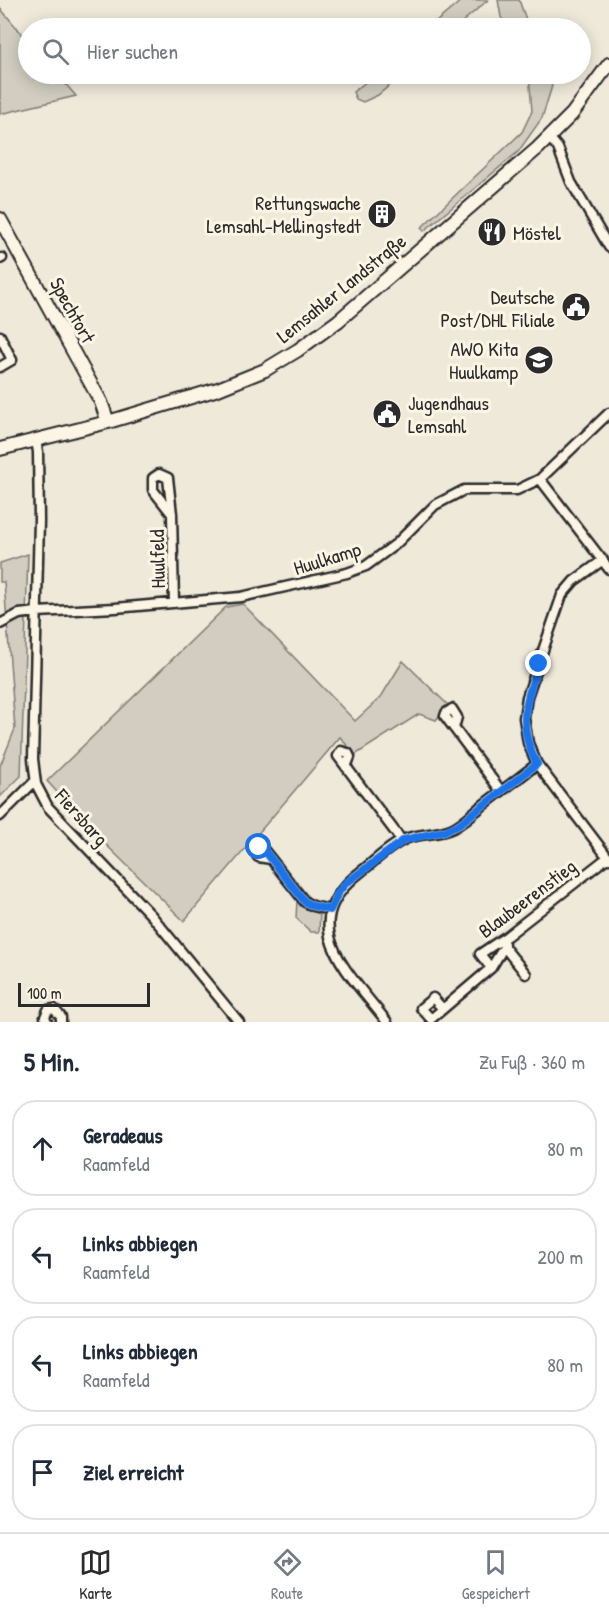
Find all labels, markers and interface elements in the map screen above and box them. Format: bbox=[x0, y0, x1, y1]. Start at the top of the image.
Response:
search box bbox=[18, 18, 591, 84]
icon: search bbox=[39, 35, 72, 68]
text: Hier suchen bbox=[87, 36, 178, 66]
place label: Rettungswache Lemsahl-Mellingstedt bbox=[207, 189, 362, 239]
building icon: Rettungswache Lemsahl-Mellingstedt bbox=[366, 198, 398, 230]
restaurant icon: Möstel bbox=[476, 216, 508, 248]
place label: Möstel bbox=[513, 219, 562, 246]
street label: Lemsahler Landstraße bbox=[271, 227, 411, 349]
street label: Spechtort bbox=[44, 272, 103, 349]
place label: Deutsche Post/DHL Filiale bbox=[440, 283, 555, 333]
public building icon: Deutsche Post/DHL Filiale bbox=[560, 291, 592, 323]
place label: AWO Kita Huulkamp bbox=[449, 335, 518, 385]
school or university icon: AWO Kita Huulkamp bbox=[523, 344, 555, 376]
place label: Jugendhaus Lemsahl bbox=[408, 389, 489, 439]
public building icon: Jugendhaus Lemsahl bbox=[371, 398, 403, 430]
street label: Huulfeld bbox=[143, 529, 171, 589]
street label: Huulkamp bbox=[290, 535, 364, 581]
route end bbox=[525, 650, 551, 676]
street label: Fiersbarg bbox=[49, 782, 115, 851]
route start bbox=[245, 833, 271, 859]
street label: Blaubeerenstieg bbox=[473, 852, 582, 944]
scale bar bbox=[18, 980, 150, 1007]
text: 100 m bbox=[27, 982, 62, 1004]
text: 5 Min. bbox=[24, 1044, 80, 1079]
text: Zu Fuß · 360 m bbox=[479, 1048, 585, 1075]
text: Geradeaus bbox=[83, 1120, 163, 1150]
icon: ahead bbox=[26, 1132, 59, 1165]
text: 80 m bbox=[547, 1135, 583, 1162]
text: Raamfeld bbox=[83, 1150, 150, 1177]
text: Links abbiegen bbox=[83, 1228, 198, 1258]
icon: left bbox=[26, 1240, 59, 1273]
text: 200 m bbox=[538, 1243, 583, 1270]
text: Raamfeld bbox=[83, 1258, 150, 1285]
text: Links abbiegen bbox=[83, 1336, 198, 1366]
icon: left bbox=[26, 1348, 59, 1381]
text: 80 m bbox=[547, 1351, 583, 1378]
text: Raamfeld bbox=[83, 1366, 150, 1393]
icon: arrive bbox=[26, 1456, 59, 1489]
text: Ziel erreicht bbox=[83, 1457, 183, 1487]
tab: Karte bbox=[79, 1546, 112, 1604]
tab: Route bbox=[271, 1546, 304, 1604]
tab: Gespeichert bbox=[462, 1546, 530, 1604]

